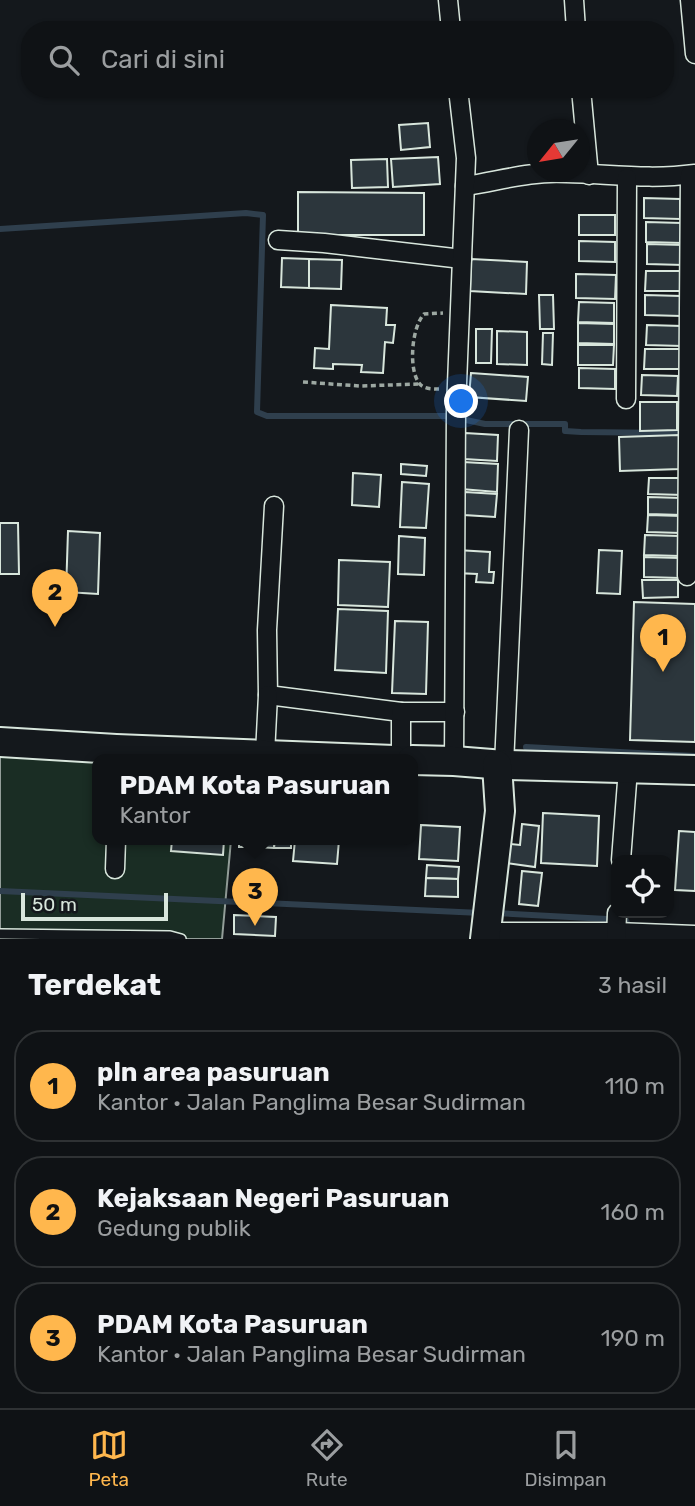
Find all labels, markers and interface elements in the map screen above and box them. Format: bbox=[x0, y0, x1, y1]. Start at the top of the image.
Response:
search box bbox=[21, 21, 674, 98]
icon: search bbox=[45, 41, 83, 79]
text: Cari di sini bbox=[101, 44, 225, 75]
north arrow bbox=[527, 119, 590, 182]
your location bbox=[444, 384, 478, 418]
pin: 2 bbox=[32, 569, 78, 627]
pin: 1 bbox=[640, 614, 686, 672]
popup bbox=[92, 754, 418, 845]
text: PDAM Kota Pasuruan bbox=[119, 770, 391, 801]
text: Kantor bbox=[119, 801, 191, 829]
map controls bbox=[611, 855, 674, 918]
button: locate bbox=[611, 855, 674, 918]
pin: 3 bbox=[232, 868, 278, 926]
scale bar bbox=[21, 890, 168, 922]
text: 50 m bbox=[32, 893, 77, 916]
text: Terdekat bbox=[28, 967, 161, 1003]
text: 3 hasil bbox=[598, 971, 667, 999]
text: pln area pasuruan bbox=[97, 1057, 330, 1088]
text: 1 bbox=[47, 1072, 59, 1100]
text: 110 m bbox=[605, 1072, 665, 1100]
text: Kantor · Jalan Panglima Besar Sudirman bbox=[97, 1088, 526, 1116]
text: Kejaksaan Negeri Pasuruan bbox=[97, 1183, 449, 1214]
text: 2 bbox=[46, 1198, 60, 1226]
text: 160 m bbox=[601, 1198, 665, 1226]
text: Gedung publik bbox=[97, 1214, 251, 1242]
text: PDAM Kota Pasuruan bbox=[97, 1309, 368, 1340]
text: 3 bbox=[45, 1324, 61, 1352]
text: 190 m bbox=[601, 1324, 665, 1352]
text: Kantor · Jalan Panglima Besar Sudirman bbox=[97, 1340, 526, 1368]
tab: Peta bbox=[88, 1426, 129, 1491]
tab: Rute bbox=[306, 1426, 348, 1491]
tab: Disimpan bbox=[524, 1426, 607, 1491]

